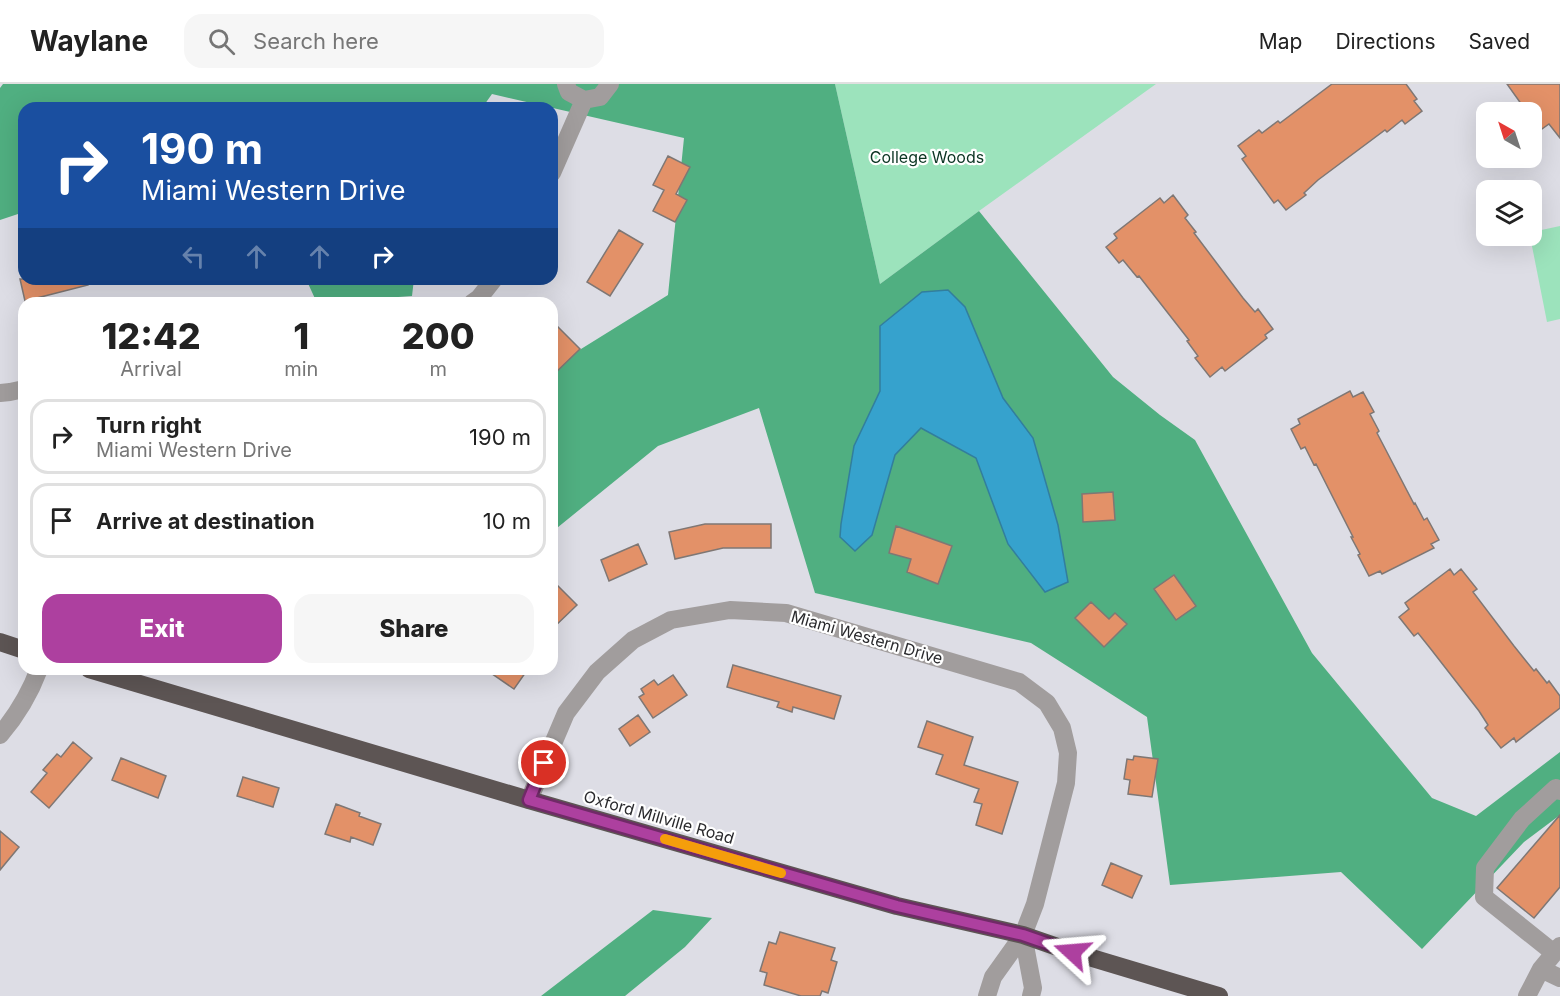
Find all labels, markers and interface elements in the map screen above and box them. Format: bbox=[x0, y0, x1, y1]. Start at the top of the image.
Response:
search box bbox=[184, 14, 604, 68]
text: Waylane bbox=[30, 24, 148, 58]
icon: search bbox=[205, 25, 238, 58]
text: Search here bbox=[253, 28, 379, 54]
text: Map bbox=[1259, 29, 1302, 54]
text: Directions bbox=[1335, 29, 1436, 54]
text: Saved bbox=[1469, 29, 1530, 54]
north arrow bbox=[1476, 102, 1542, 168]
map controls bbox=[1476, 102, 1542, 246]
text: 190 m bbox=[141, 123, 263, 174]
icon: right bbox=[42, 126, 120, 204]
park label: College Woods bbox=[870, 147, 984, 167]
text: Miami Western Drive bbox=[141, 174, 406, 207]
button: layers bbox=[1476, 180, 1542, 246]
icon: left bbox=[177, 240, 210, 273]
icon: ahead bbox=[240, 240, 273, 273]
icon: ahead bbox=[303, 240, 336, 273]
icon: right bbox=[366, 240, 399, 273]
text: 12:42 bbox=[101, 314, 201, 358]
text: 1 bbox=[293, 314, 309, 358]
text: 200 bbox=[402, 314, 475, 358]
text: Arrival bbox=[120, 357, 182, 381]
text: min bbox=[284, 357, 318, 381]
text: m bbox=[429, 357, 447, 381]
text: Turn right bbox=[96, 412, 202, 438]
icon: right bbox=[45, 420, 78, 453]
text: 190 m bbox=[469, 424, 531, 450]
text: Miami Western Drive bbox=[96, 438, 292, 462]
icon: arrive bbox=[45, 504, 78, 537]
text: Arrive at destination bbox=[96, 508, 315, 534]
text: 10 m bbox=[483, 508, 531, 534]
button: Exit bbox=[42, 594, 282, 663]
button: Share bbox=[294, 594, 534, 663]
street label: Miami Western Drive bbox=[789, 606, 945, 668]
pin bbox=[518, 737, 569, 788]
icon: arrive bbox=[527, 746, 560, 779]
street label: Oxford Millville Road bbox=[581, 786, 737, 848]
position arrow bbox=[1040, 920, 1104, 984]

